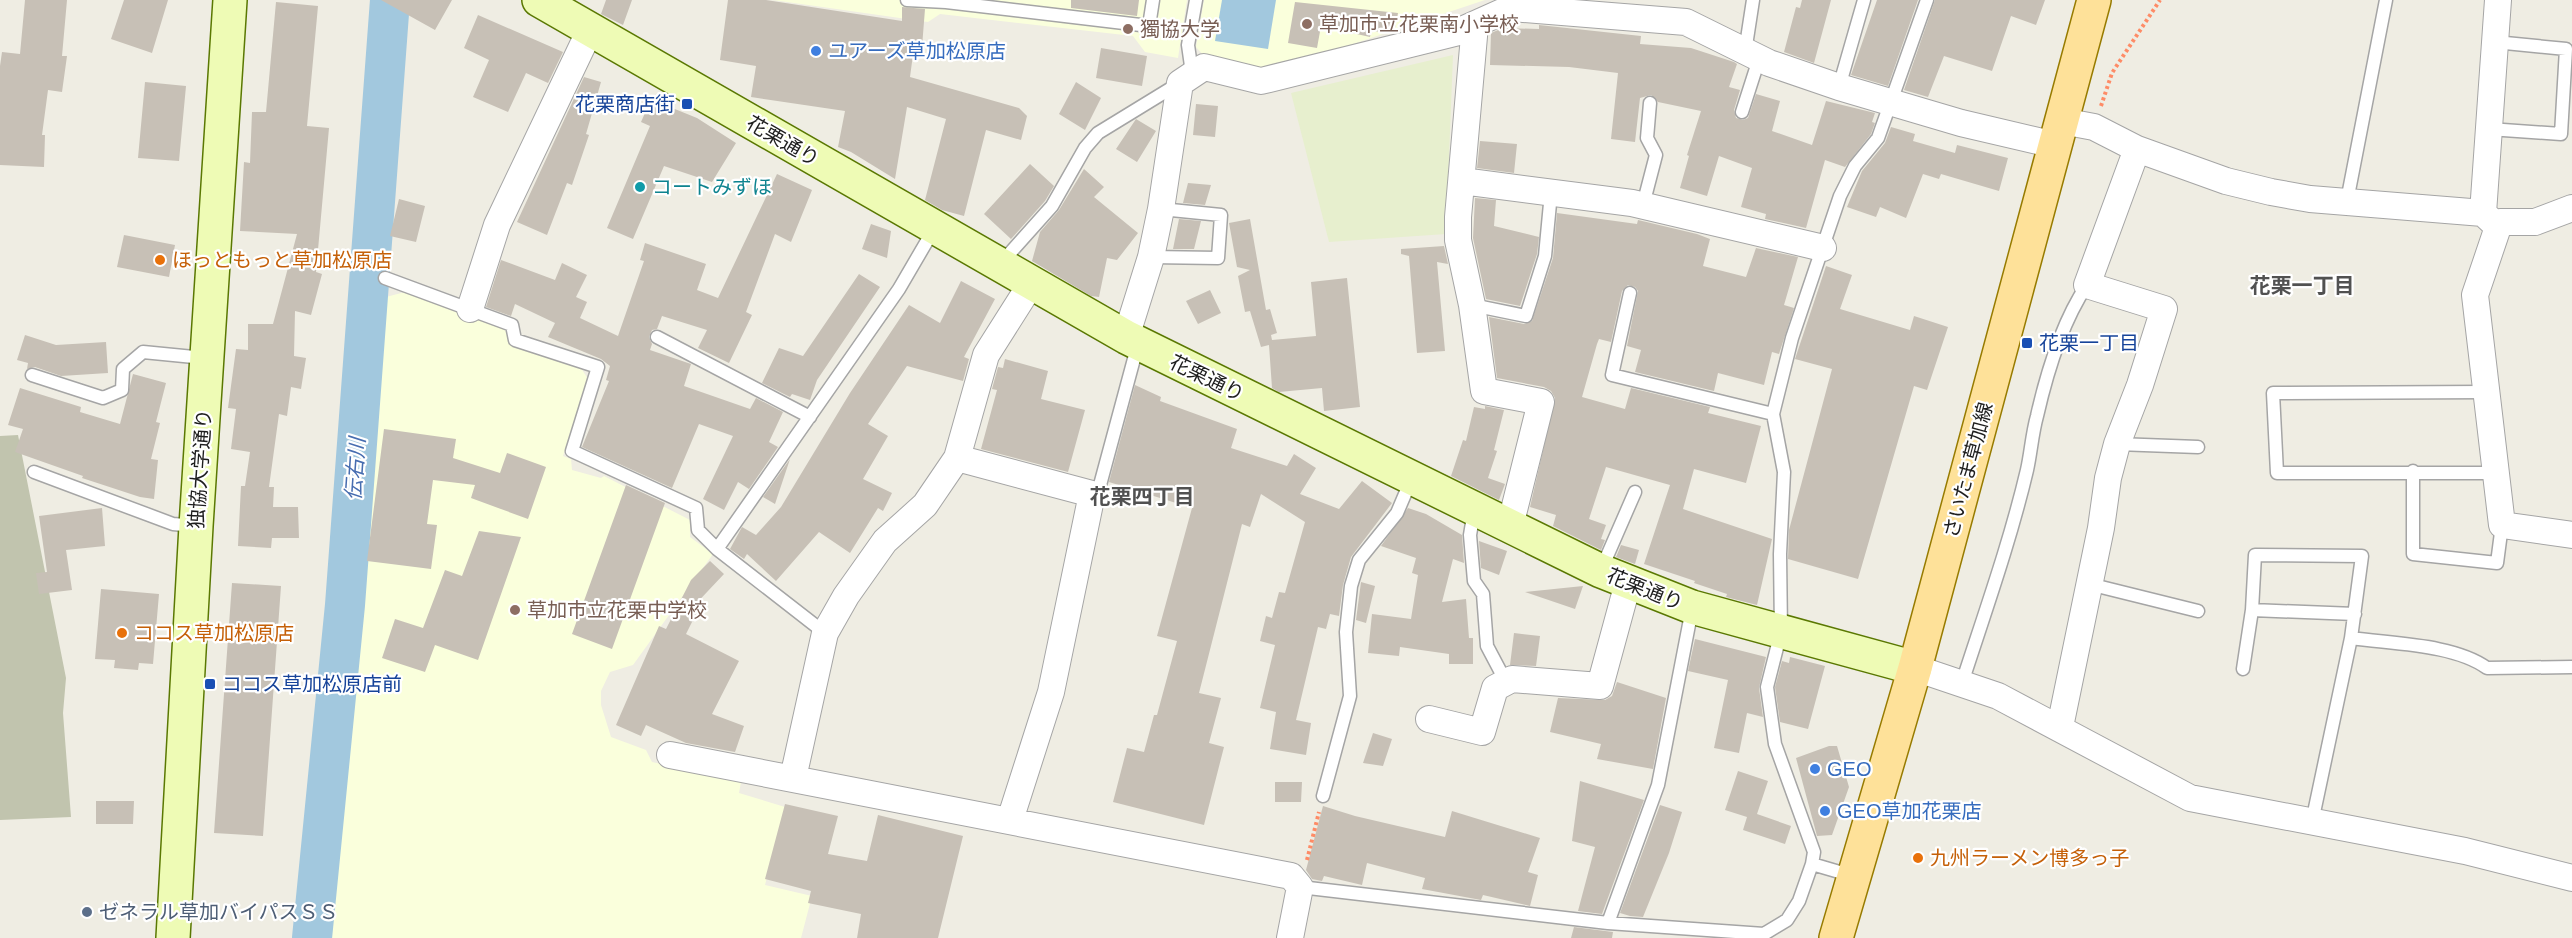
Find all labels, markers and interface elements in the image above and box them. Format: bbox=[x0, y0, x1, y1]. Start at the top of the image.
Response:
place label: 草加市立花栗南小学校 bbox=[1319, 13, 1519, 35]
marker: 草加市立花栗南小学校 bbox=[1300, 17, 1314, 31]
place label: 獨協大学 bbox=[1140, 18, 1220, 40]
marker: 獨協大学 bbox=[1121, 22, 1135, 36]
place label: ユアーズ草加松原店 bbox=[828, 40, 1006, 62]
marker: ユアーズ草加松原店 bbox=[809, 44, 823, 58]
place label: 花栗商店街 bbox=[575, 93, 675, 115]
marker: 花栗商店街 bbox=[680, 97, 694, 111]
street label: 花栗通り bbox=[743, 111, 823, 171]
place label: コートみずほ bbox=[652, 176, 772, 198]
marker: コートみずほ bbox=[633, 180, 647, 194]
place label: ほっともっと草加松原店 bbox=[172, 249, 392, 271]
marker: ほっともっと草加松原店 bbox=[153, 253, 167, 267]
district label: 花栗一丁目 bbox=[2250, 274, 2355, 297]
place label: 花栗一丁目 bbox=[2039, 332, 2139, 354]
marker: 花栗一丁目 bbox=[2020, 336, 2034, 350]
street label: 花栗通り bbox=[1166, 351, 1248, 405]
street label: さいたま草加線 bbox=[1939, 400, 1997, 540]
street label: 独協大学通り bbox=[185, 408, 215, 530]
water label: 伝右川 bbox=[341, 435, 369, 501]
district label: 花栗四丁目 bbox=[1090, 485, 1195, 508]
street label: 花栗通り bbox=[1604, 564, 1686, 614]
place label: 草加市立花栗中学校 bbox=[527, 599, 707, 621]
marker: 草加市立花栗中学校 bbox=[508, 603, 522, 617]
place label: ココス草加松原店 bbox=[134, 622, 294, 644]
marker: ココス草加松原店 bbox=[115, 626, 129, 640]
place label: ココス草加松原店前 bbox=[222, 673, 402, 695]
marker: ココス草加松原店前 bbox=[203, 677, 217, 691]
place label: GEO bbox=[1827, 758, 1871, 780]
marker: GEO bbox=[1808, 762, 1822, 776]
place label: GEO草加花栗店 bbox=[1837, 800, 1981, 822]
marker: GEO草加花栗店 bbox=[1818, 804, 1832, 818]
place label: 九州ラーメン博多っ子 bbox=[1930, 847, 2129, 869]
marker: 九州ラーメン博多っ子 bbox=[1911, 851, 1925, 865]
place label: ゼネラル草加バイパスＳＳ bbox=[99, 901, 339, 923]
marker: ゼネラル草加バイパスＳＳ bbox=[80, 905, 94, 919]

